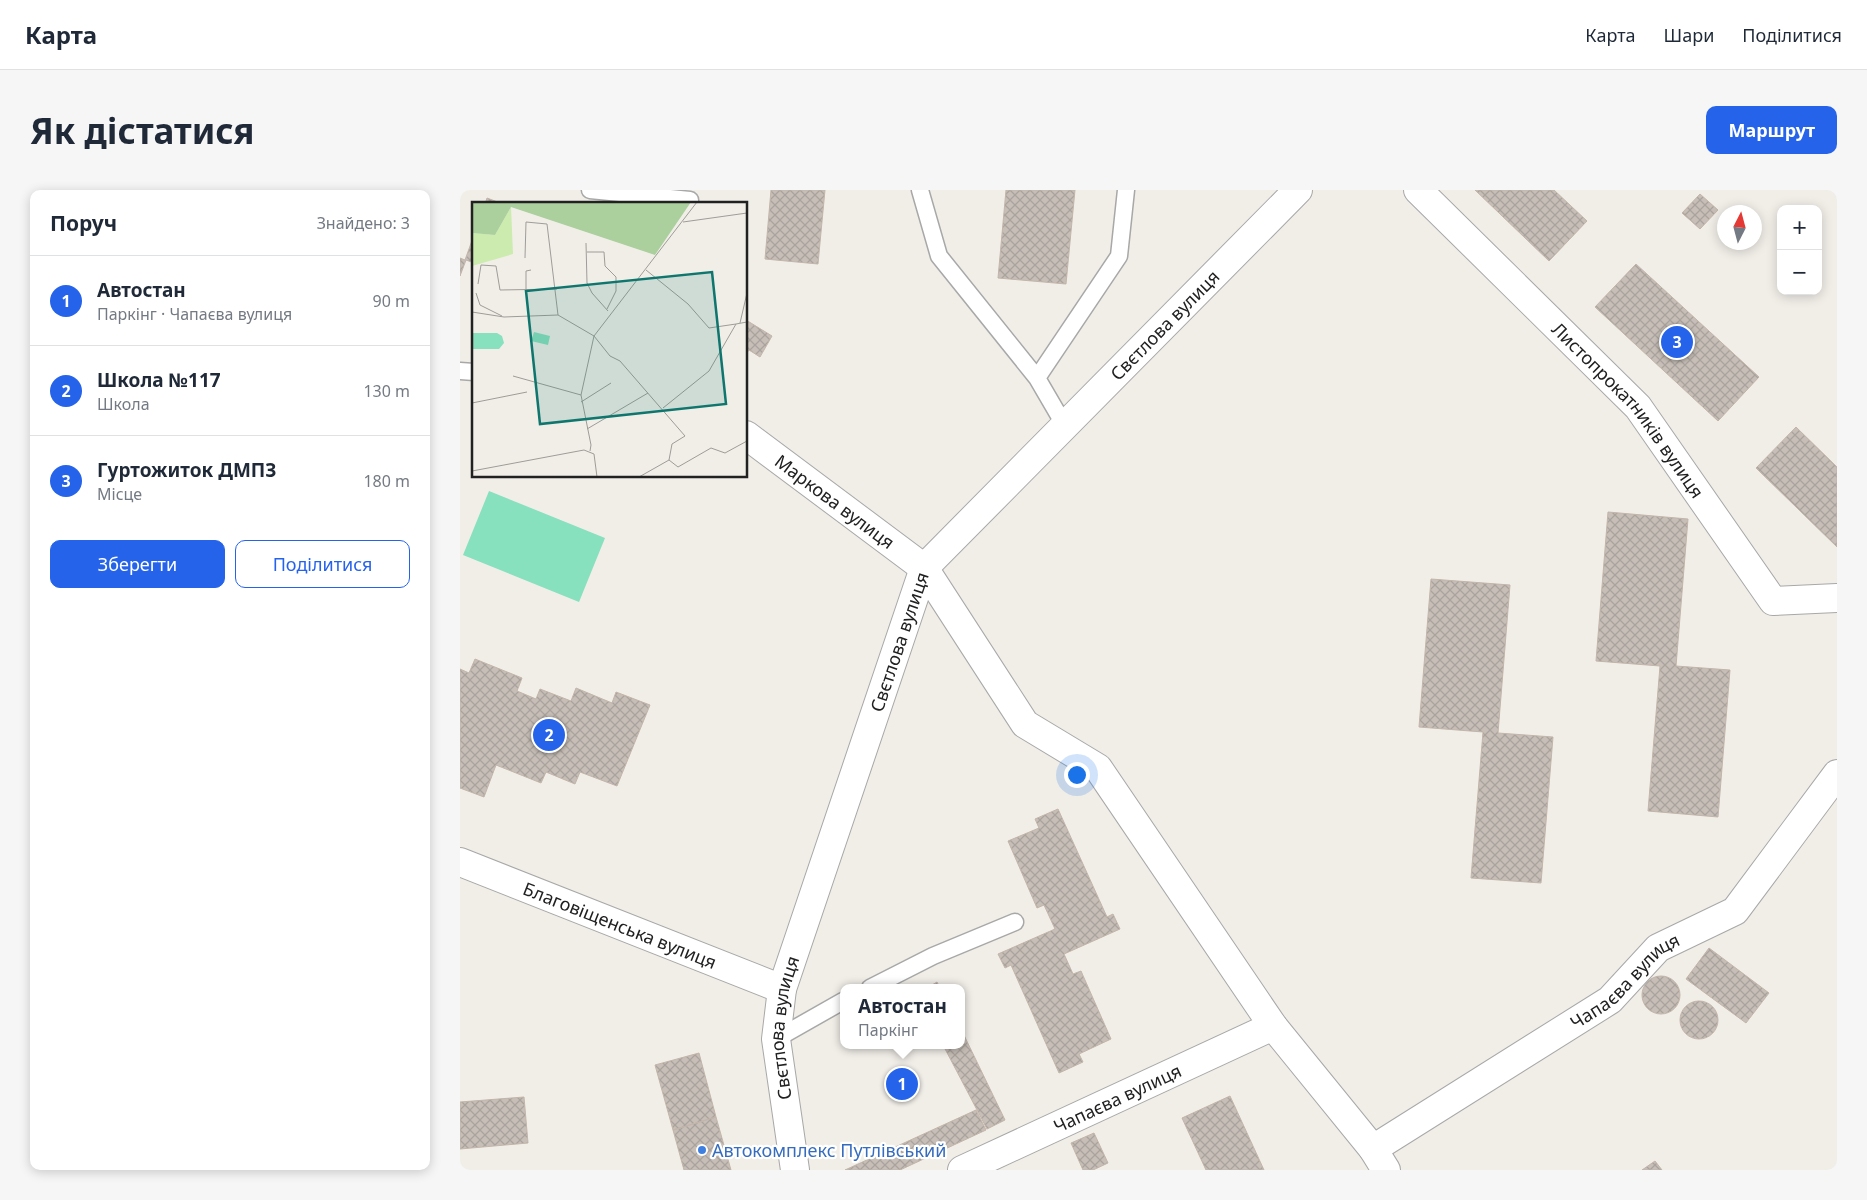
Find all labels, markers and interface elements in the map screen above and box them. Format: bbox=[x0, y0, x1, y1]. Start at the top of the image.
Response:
text: Карта bbox=[25, 18, 97, 51]
text: Карта bbox=[1585, 23, 1636, 47]
text: Шари bbox=[1664, 23, 1714, 47]
text: Поділитися bbox=[1742, 23, 1842, 47]
button: Маршрут bbox=[1706, 106, 1837, 154]
text: Як дістатися bbox=[30, 107, 255, 154]
inset map bbox=[472, 202, 748, 478]
north arrow bbox=[1717, 205, 1762, 250]
map controls bbox=[1777, 205, 1822, 295]
button: + bbox=[1777, 205, 1822, 250]
text: Поруч bbox=[50, 209, 117, 237]
text: Знайдено: 3 bbox=[317, 212, 410, 234]
button: − bbox=[1777, 250, 1822, 295]
street label: Свєтлова вулиця bbox=[1105, 265, 1224, 385]
text: Автостан bbox=[97, 277, 186, 303]
text: 1 bbox=[61, 290, 71, 312]
text: 90 m bbox=[373, 290, 410, 312]
text: Паркінг · Чапаєва вулиця bbox=[97, 303, 292, 325]
street label: Листопрокатників вулиця bbox=[1547, 317, 1710, 503]
pin: 3 bbox=[1661, 323, 1693, 361]
text: Школа №117 bbox=[97, 367, 221, 393]
text: 2 bbox=[61, 380, 71, 402]
text: 130 m bbox=[363, 380, 410, 402]
text: Школа bbox=[97, 393, 150, 415]
street label: Маркова вулиця bbox=[770, 449, 900, 554]
text: Гуртожиток ДМПЗ bbox=[97, 457, 277, 483]
text: 3 bbox=[61, 470, 71, 492]
text: 180 m bbox=[363, 470, 410, 492]
text: Місце bbox=[97, 483, 142, 505]
button: Зберегти bbox=[50, 540, 225, 588]
button: Поділитися bbox=[235, 540, 410, 588]
street label: Свєтлова вулиця bbox=[864, 569, 934, 715]
pin: 2 bbox=[533, 716, 565, 754]
your location bbox=[1064, 762, 1090, 788]
street label: Благовіщенська вулиця bbox=[520, 876, 720, 974]
street label: Чапаєва вулиця bbox=[1565, 927, 1683, 1034]
street label: Свєтлова вулиця bbox=[764, 953, 804, 1101]
popup bbox=[840, 984, 965, 1049]
text: Автостан bbox=[858, 993, 947, 1019]
text: Паркінг bbox=[858, 1019, 918, 1041]
street label: Чапаєва вулиця bbox=[1049, 1058, 1185, 1138]
pin: 1 bbox=[886, 1065, 918, 1103]
place label: Автокомплекс Путлівський bbox=[712, 1138, 946, 1162]
marker: Автокомплекс Путлівський bbox=[696, 1144, 708, 1156]

